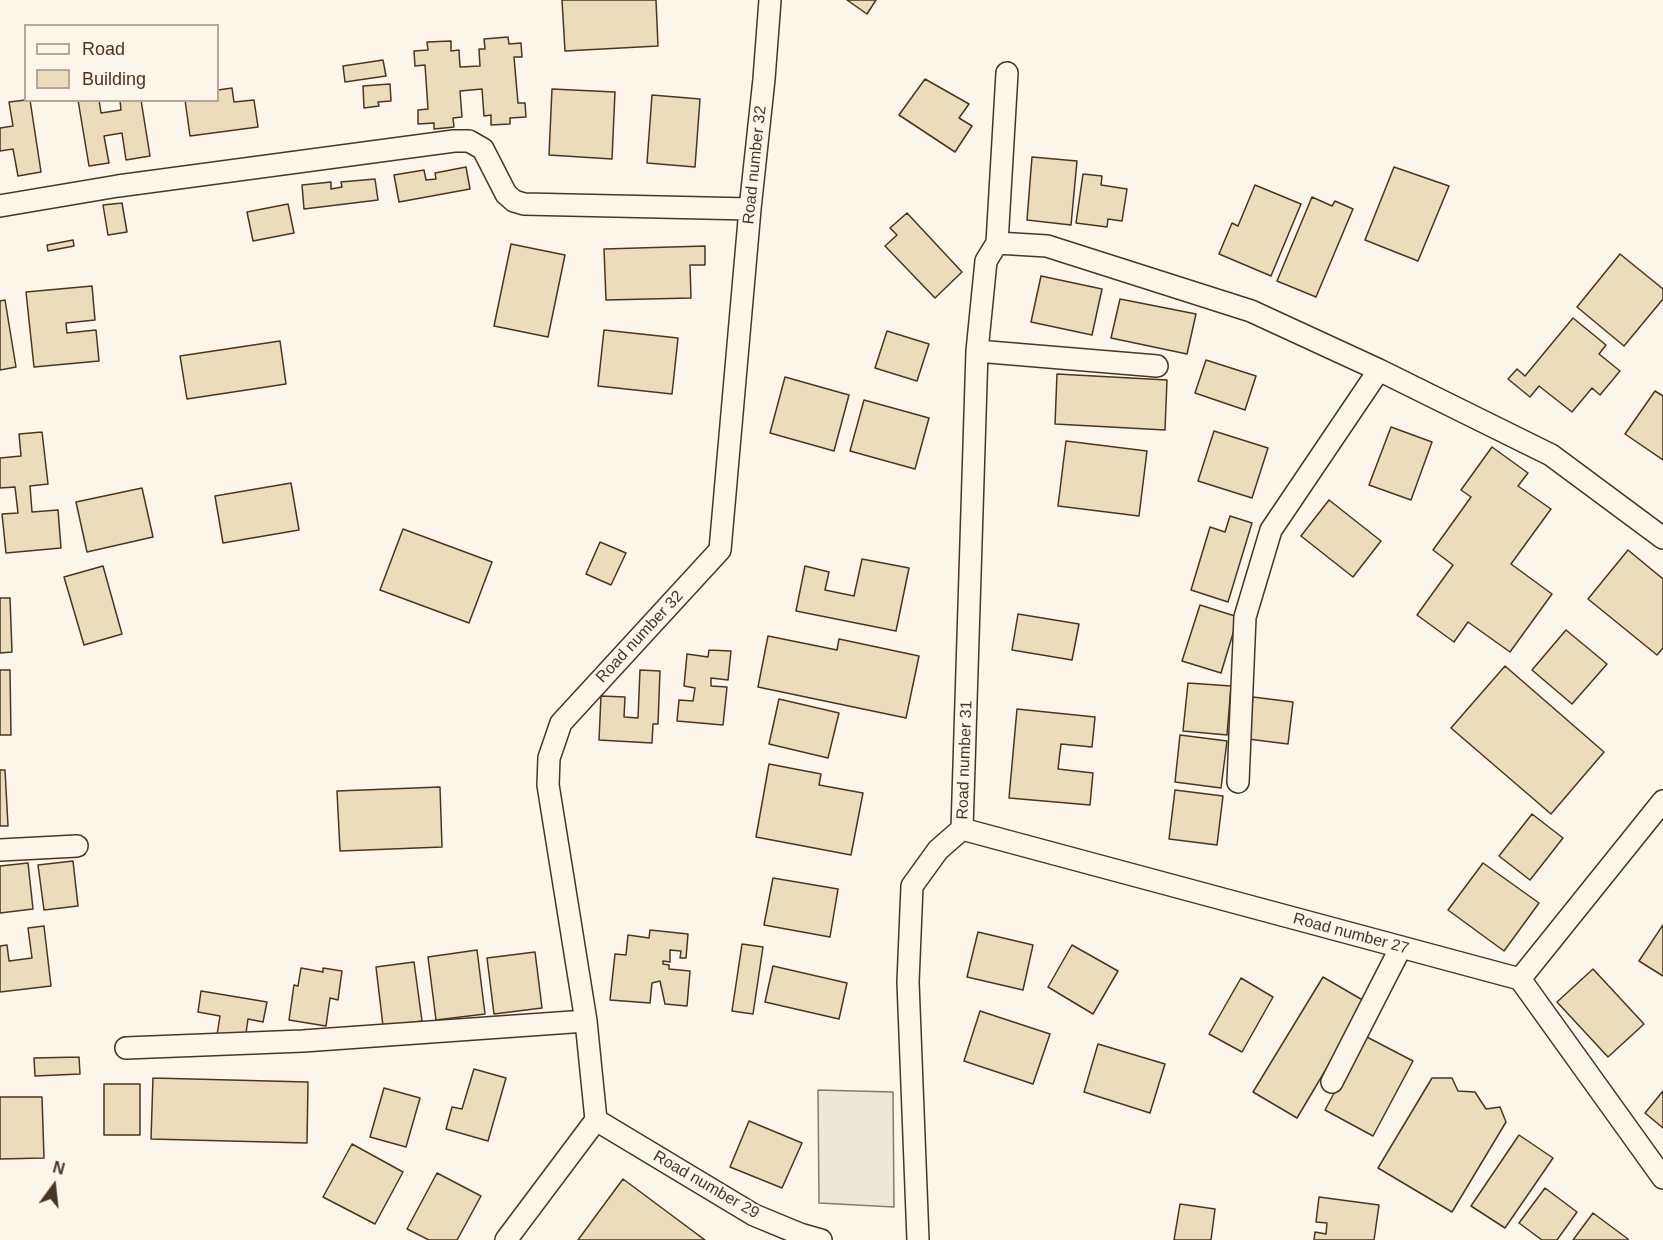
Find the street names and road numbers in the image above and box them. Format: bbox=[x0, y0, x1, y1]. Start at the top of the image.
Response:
street label: Road number 32 bbox=[739, 105, 771, 225]
street label: Road number 32 bbox=[592, 587, 688, 687]
street label: Road number 31 bbox=[953, 700, 977, 820]
street label: Road number 27 bbox=[1291, 909, 1411, 959]
street label: Road number 29 bbox=[650, 1147, 762, 1223]

